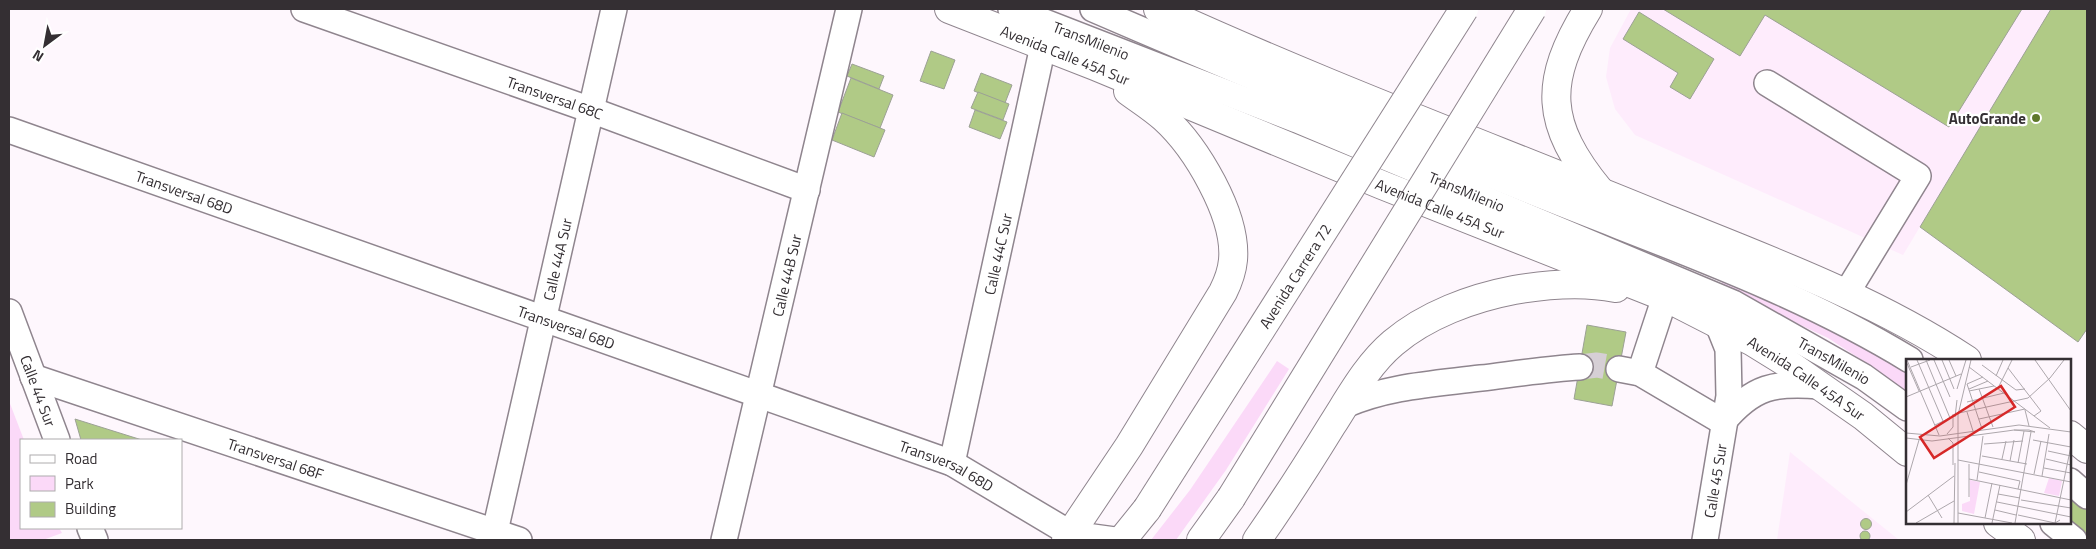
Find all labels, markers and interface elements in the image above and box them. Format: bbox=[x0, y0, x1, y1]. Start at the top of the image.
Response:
street label: TransMilenio bbox=[1049, 15, 1133, 65]
street label: Avenida Calle 45A Sur bbox=[997, 19, 1134, 91]
north arrow bbox=[20, 20, 70, 70]
text: N bbox=[28, 45, 48, 68]
street label: Transversal 68C bbox=[504, 70, 606, 125]
place label: AutoGrande bbox=[1949, 107, 2026, 130]
marker: AutoGrande bbox=[2030, 112, 2042, 124]
street label: Transversal 68D bbox=[133, 164, 236, 220]
street label: TransMilenio bbox=[1425, 165, 1509, 218]
street label: Avenida Calle 45A Sur bbox=[1372, 172, 1508, 244]
street label: Calle 44C Sur bbox=[978, 211, 1018, 297]
street label: Calle 44A Sur bbox=[536, 216, 578, 303]
street label: Avenida Carrera 72 bbox=[1253, 219, 1337, 333]
street label: Calle 44B Sur bbox=[765, 232, 807, 319]
street label: Transversal 68D bbox=[514, 299, 618, 355]
street label: Avenida Calle 45A Sur bbox=[1743, 330, 1870, 426]
street label: TransMilenio bbox=[1794, 330, 1876, 390]
street label: Calle 44 Sur bbox=[15, 352, 62, 430]
inset map bbox=[1906, 359, 2071, 524]
street label: Transversal 68F bbox=[225, 432, 327, 485]
street label: Transversal 68D bbox=[896, 434, 998, 497]
legend bbox=[20, 439, 182, 529]
street label: Calle 45 Sur bbox=[1697, 442, 1732, 520]
text: Road bbox=[65, 447, 97, 470]
text: Park bbox=[65, 472, 94, 495]
text: Building bbox=[65, 497, 116, 520]

